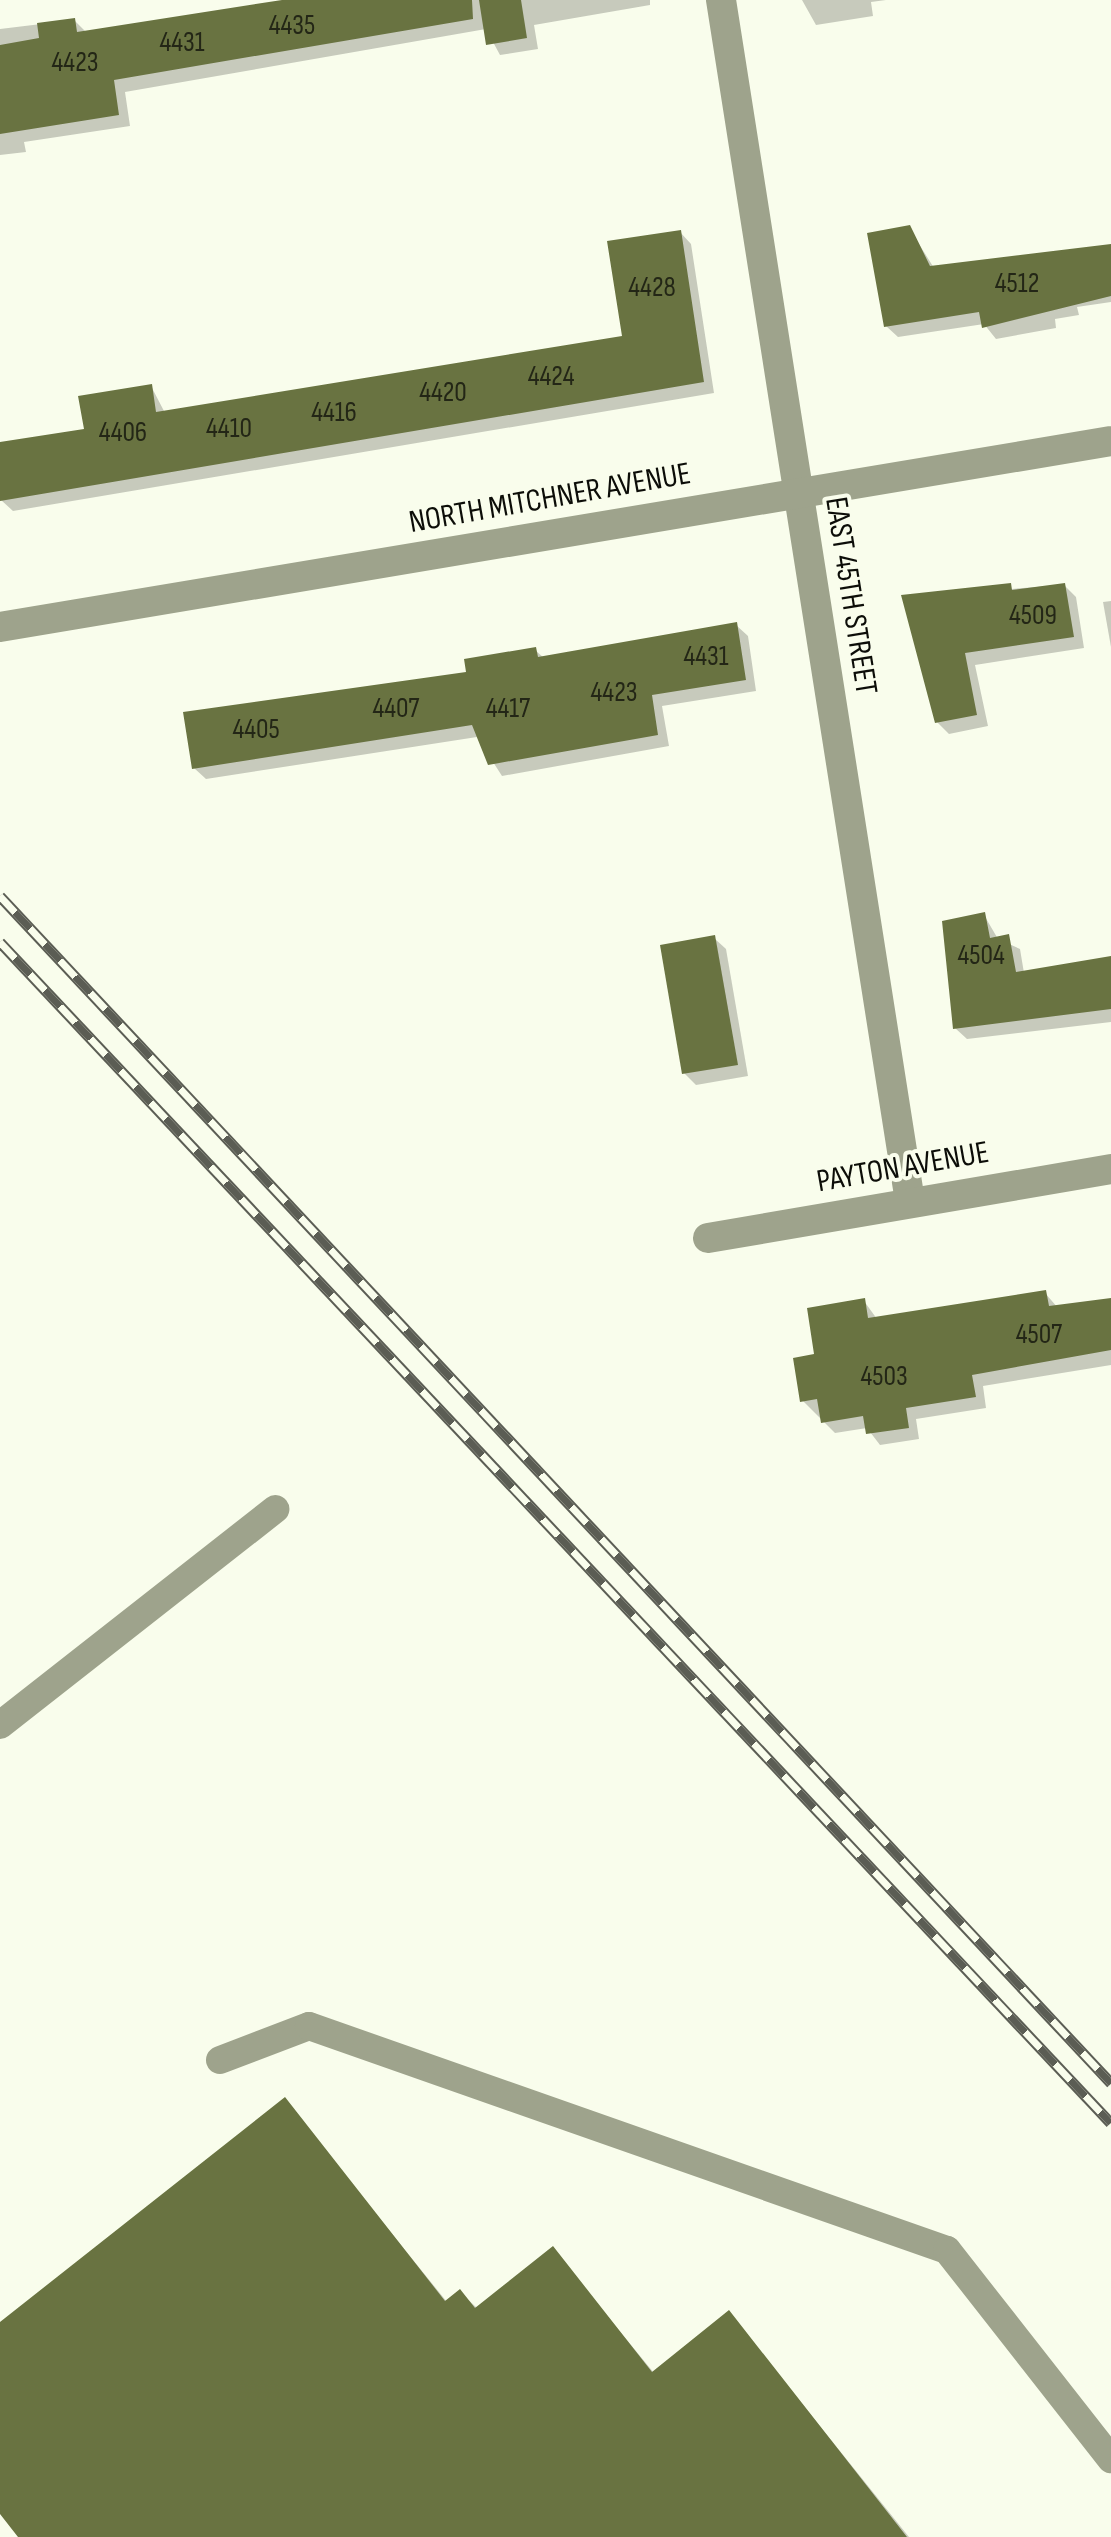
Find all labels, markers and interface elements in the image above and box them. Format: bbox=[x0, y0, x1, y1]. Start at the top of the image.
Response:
house number: 4435 bbox=[269, 9, 315, 43]
house number: 4431 bbox=[159, 26, 205, 60]
house number: 4423 bbox=[52, 46, 98, 80]
house number: 4512 bbox=[995, 267, 1039, 301]
house number: 4428 bbox=[628, 271, 676, 305]
house number: 4424 bbox=[528, 360, 574, 394]
house number: 4420 bbox=[419, 376, 467, 410]
house number: 4416 bbox=[311, 396, 357, 430]
house number: 4410 bbox=[206, 412, 252, 446]
house number: 4406 bbox=[99, 416, 147, 450]
street label: NORTH MITCHNER AVENUE bbox=[406, 455, 694, 543]
street label: EAST 45TH STREET bbox=[815, 495, 885, 697]
house number: 4509 bbox=[1009, 599, 1057, 633]
house number: 4431 bbox=[683, 640, 729, 674]
house number: 4423 bbox=[591, 676, 637, 710]
house number: 4407 bbox=[372, 692, 420, 726]
house number: 4417 bbox=[486, 692, 530, 726]
house number: 4405 bbox=[232, 713, 280, 747]
house number: 4504 bbox=[957, 939, 1005, 973]
street label: PAYTON AVENUE bbox=[814, 1134, 992, 1202]
house number: 4507 bbox=[1016, 1318, 1062, 1352]
house number: 4503 bbox=[860, 1360, 908, 1394]

